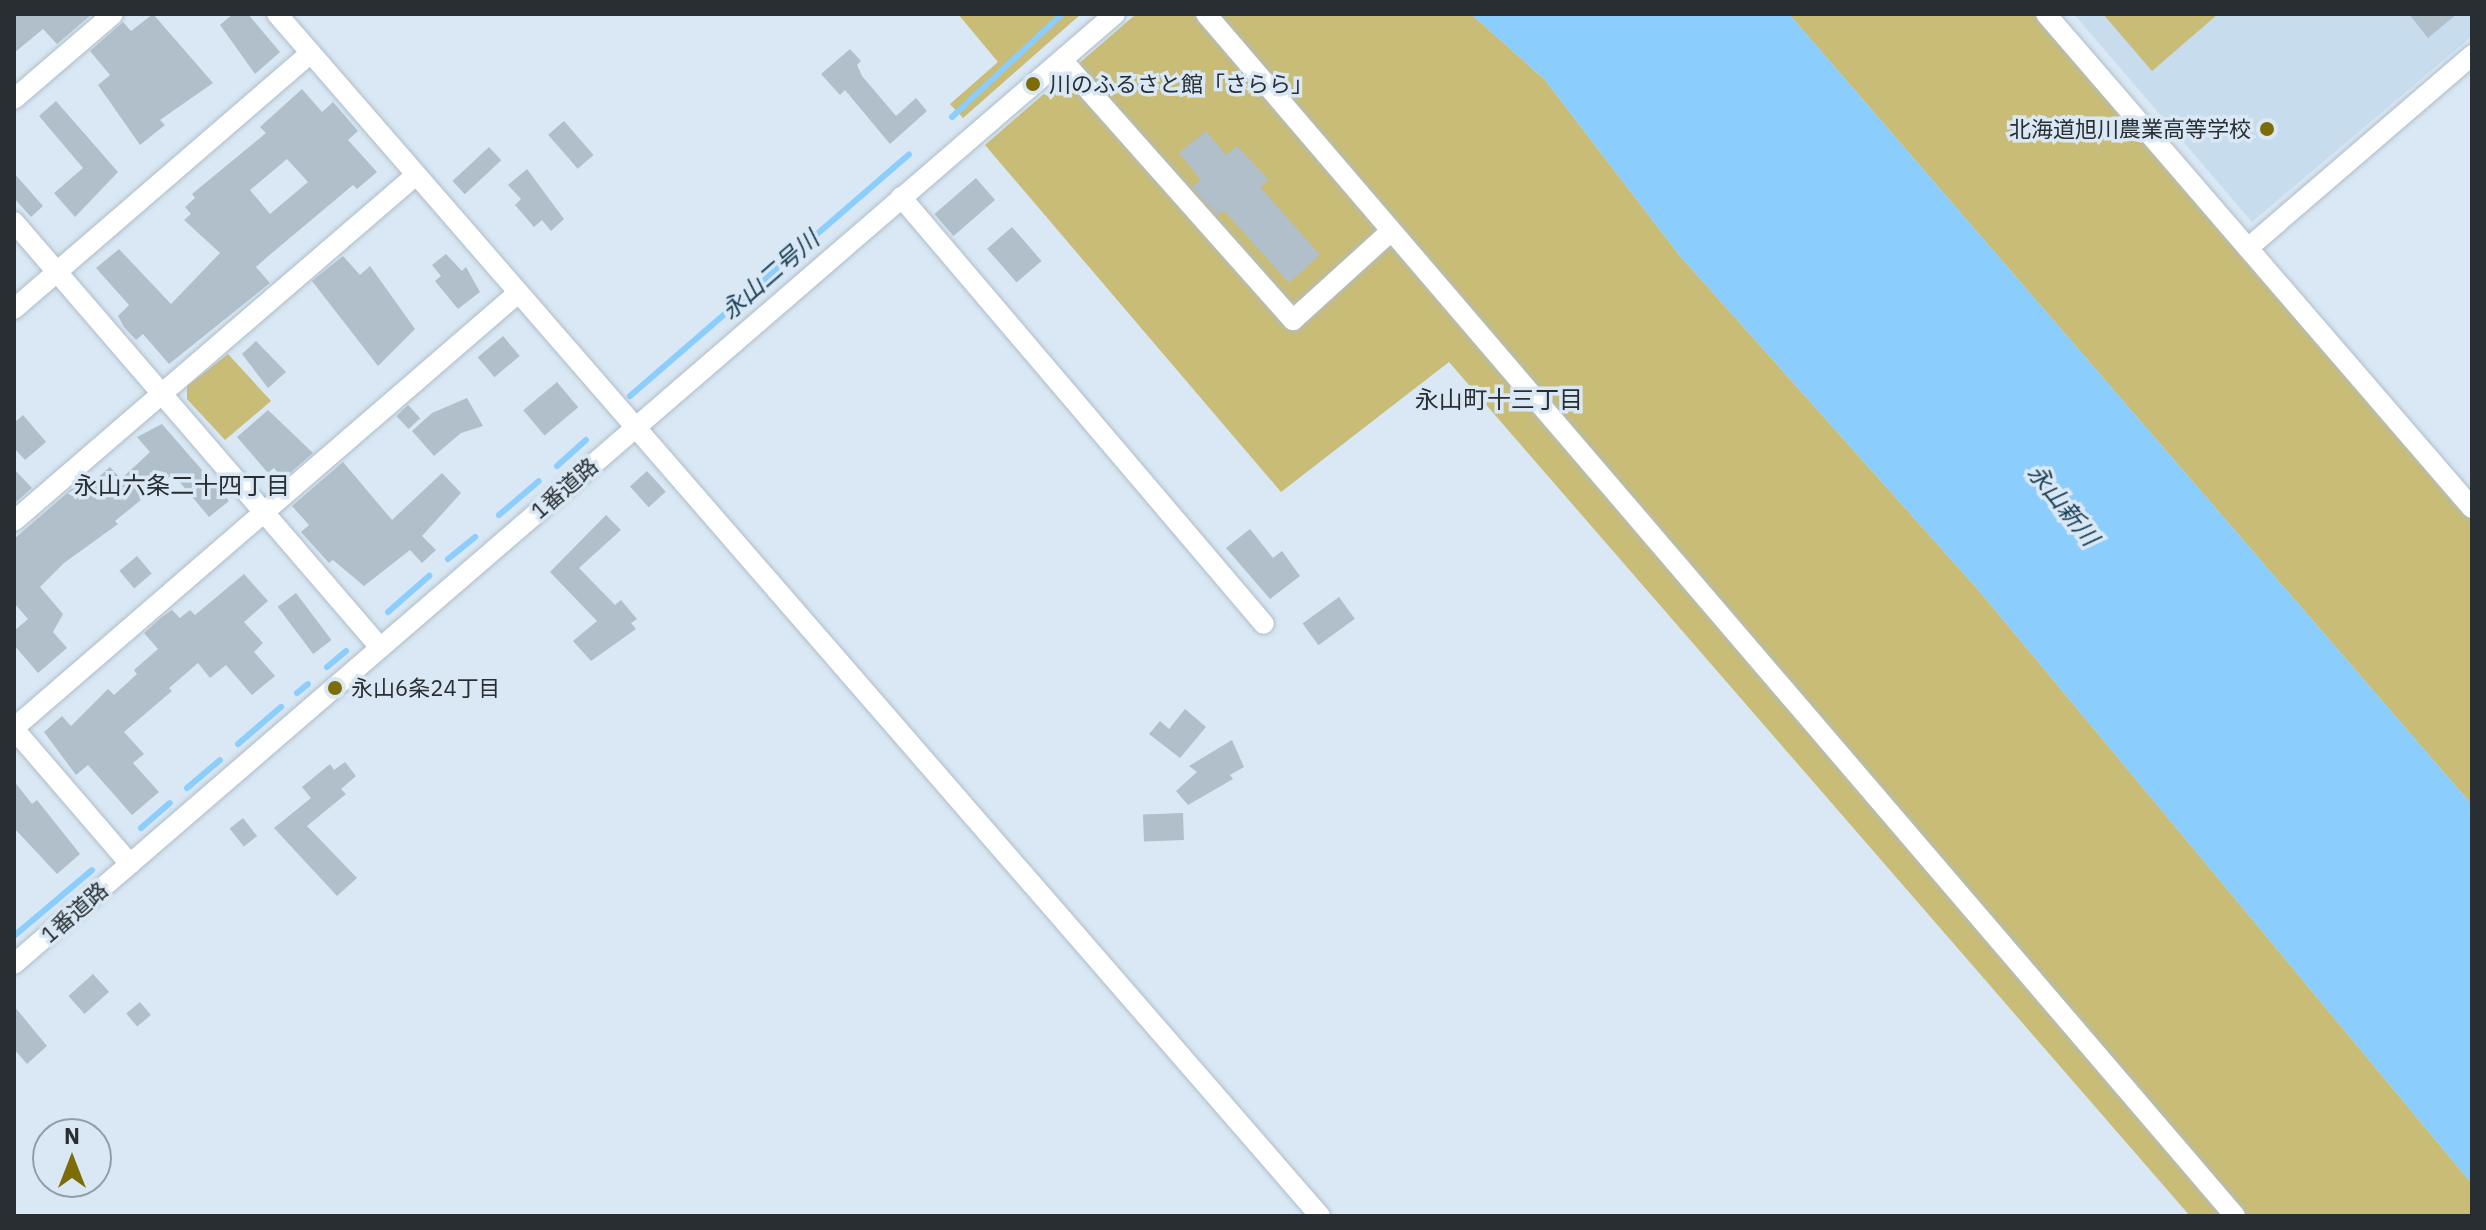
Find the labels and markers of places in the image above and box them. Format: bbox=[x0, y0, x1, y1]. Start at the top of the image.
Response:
place label: 川のふるさと館「さらら」 bbox=[1049, 71, 1313, 97]
marker: 川のふるさと館「さらら」 bbox=[1024, 75, 1042, 93]
place label: 北海道旭川農業高等学校 bbox=[2009, 116, 2251, 142]
marker: 北海道旭川農業高等学校 bbox=[2258, 120, 2276, 138]
place label: 永山6条24丁目 bbox=[351, 675, 501, 701]
marker: 永山6条24丁目 bbox=[326, 679, 344, 697]

